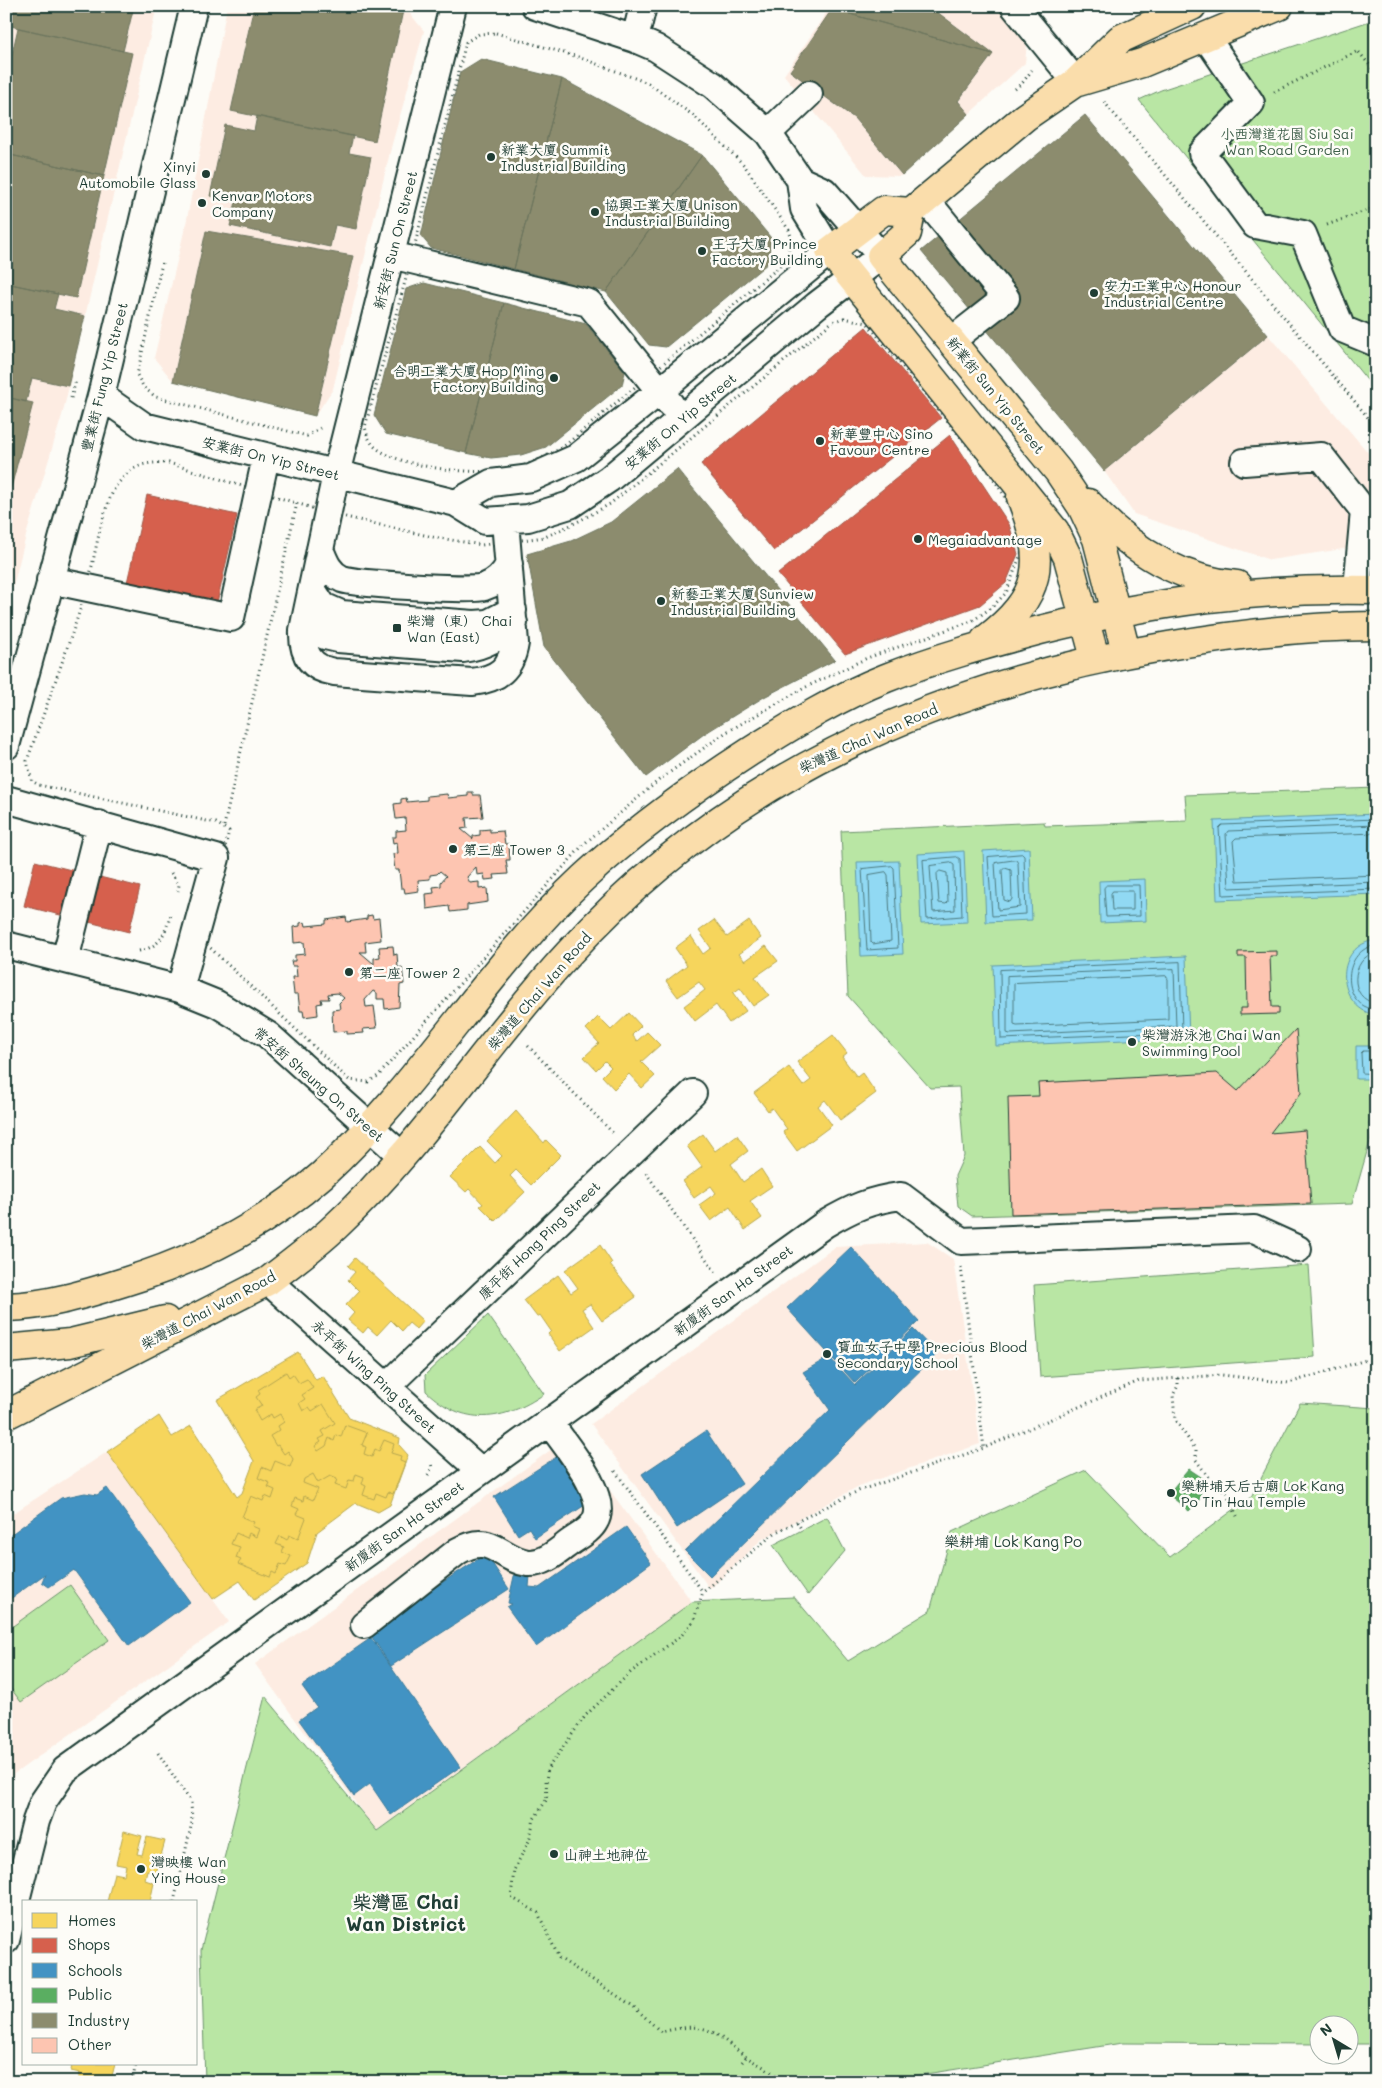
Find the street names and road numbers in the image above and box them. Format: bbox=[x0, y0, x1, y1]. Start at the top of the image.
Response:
street label: 新安街 Sun On Street bbox=[369, 169, 421, 311]
street label: 豐業街 Fung Yip Street bbox=[76, 300, 132, 454]
street label: 新業街 Sun Yip Street bbox=[943, 333, 1049, 457]
street label: 安業街 On Yip Street bbox=[620, 368, 740, 474]
street label: 安業街 On Yip Street bbox=[200, 432, 342, 484]
street label: 柴灣道 Chai Wan Road bbox=[796, 699, 940, 777]
street label: 柴灣道 Chai Wan Road bbox=[483, 928, 595, 1054]
street label: 常安街 Sheung On Street bbox=[250, 1022, 388, 1146]
street label: 康平街 Hong Ping Street bbox=[474, 1177, 604, 1303]
street label: 新廈街 San Ha Street bbox=[670, 1240, 796, 1340]
street label: 柴灣道 Chai Wan Road bbox=[137, 1266, 279, 1354]
street label: 永平街 Wing Ping Street bbox=[308, 1315, 440, 1437]
street label: 新廈街 San Ha Street bbox=[341, 1476, 467, 1576]

